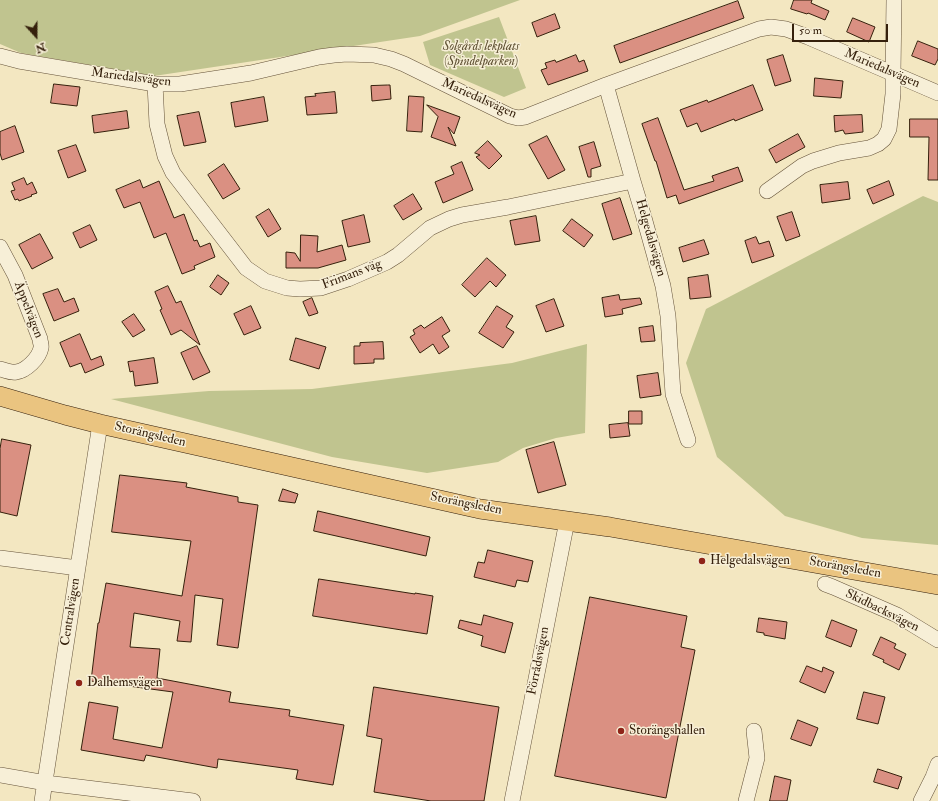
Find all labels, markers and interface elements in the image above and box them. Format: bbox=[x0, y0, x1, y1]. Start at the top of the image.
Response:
north arrow bbox=[16, 16, 56, 56]
scale bar bbox=[794, 16, 890, 42]
text: 50 m bbox=[799, 23, 822, 38]
park label: Solgårds lekplats (Spindelparken) bbox=[443, 39, 519, 70]
text: N bbox=[34, 40, 47, 56]
street label: Mariedalsvägen bbox=[842, 46, 922, 92]
street label: Mariedalsvägen bbox=[90, 65, 172, 91]
street label: Mariedalsvägen bbox=[439, 76, 519, 122]
street label: Helgedalsvägen bbox=[631, 197, 669, 279]
street label: Frimans väg bbox=[320, 256, 384, 294]
street label: Äppelvägen bbox=[10, 279, 46, 341]
street label: Storängsleden bbox=[113, 419, 187, 451]
street label: Storängsleden bbox=[429, 489, 503, 519]
place label: Helgedalsvägen bbox=[710, 553, 790, 569]
street label: Storängsleden bbox=[808, 554, 882, 582]
marker: Helgedalsvägen bbox=[697, 556, 707, 566]
street label: Centralvägen bbox=[58, 577, 84, 647]
street label: Skidbacksvägen bbox=[843, 586, 921, 636]
street label: Förrådsvägen bbox=[525, 625, 553, 697]
place label: Dalhemsvägen bbox=[87, 675, 162, 691]
marker: Dalhemsvägen bbox=[74, 678, 84, 688]
place label: Storängshallen bbox=[629, 723, 705, 739]
marker: Storängshallen bbox=[616, 726, 626, 736]

